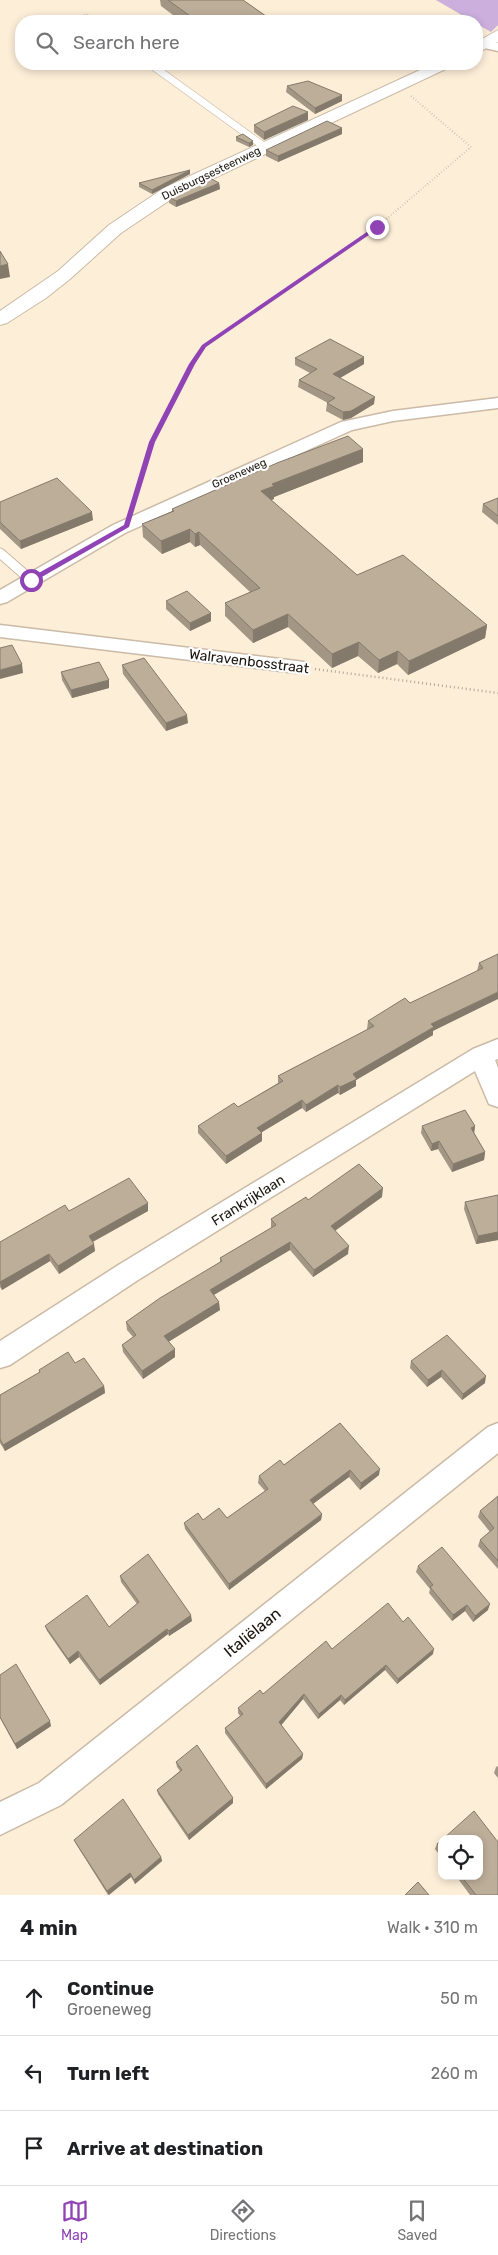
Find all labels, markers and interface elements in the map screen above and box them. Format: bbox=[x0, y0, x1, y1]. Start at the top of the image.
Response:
search box bbox=[15, 15, 483, 70]
icon: search bbox=[33, 29, 61, 57]
text: Search here bbox=[73, 31, 180, 54]
street label: Duisburgsesteenweg bbox=[160, 144, 263, 203]
route end bbox=[366, 216, 389, 239]
street label: Groeneweg bbox=[210, 456, 268, 491]
route start bbox=[20, 569, 43, 592]
street label: Walravenbosstraat bbox=[188, 646, 310, 677]
street label: Frankrijklaan bbox=[208, 1171, 288, 1230]
street label: Italiëlaan bbox=[220, 1604, 284, 1661]
map controls bbox=[438, 1835, 483, 1880]
button: locate bbox=[438, 1835, 483, 1880]
text: 4 min bbox=[20, 1915, 78, 1940]
text: Walk · 310 m bbox=[387, 1918, 478, 1937]
text: Continue bbox=[67, 1977, 154, 2000]
icon: ahead bbox=[20, 1984, 48, 2012]
text: 50 m bbox=[440, 1989, 478, 2008]
text: Groeneweg bbox=[67, 2000, 152, 2019]
icon: left bbox=[20, 2059, 48, 2087]
text: Turn left bbox=[67, 2062, 149, 2085]
text: 260 m bbox=[431, 2064, 478, 2083]
icon: arrive bbox=[20, 2134, 48, 2162]
text: Arrive at destination bbox=[67, 2137, 263, 2160]
tab: Map bbox=[61, 2197, 89, 2244]
tab: Directions bbox=[210, 2197, 276, 2244]
tab: Saved bbox=[397, 2197, 437, 2244]

